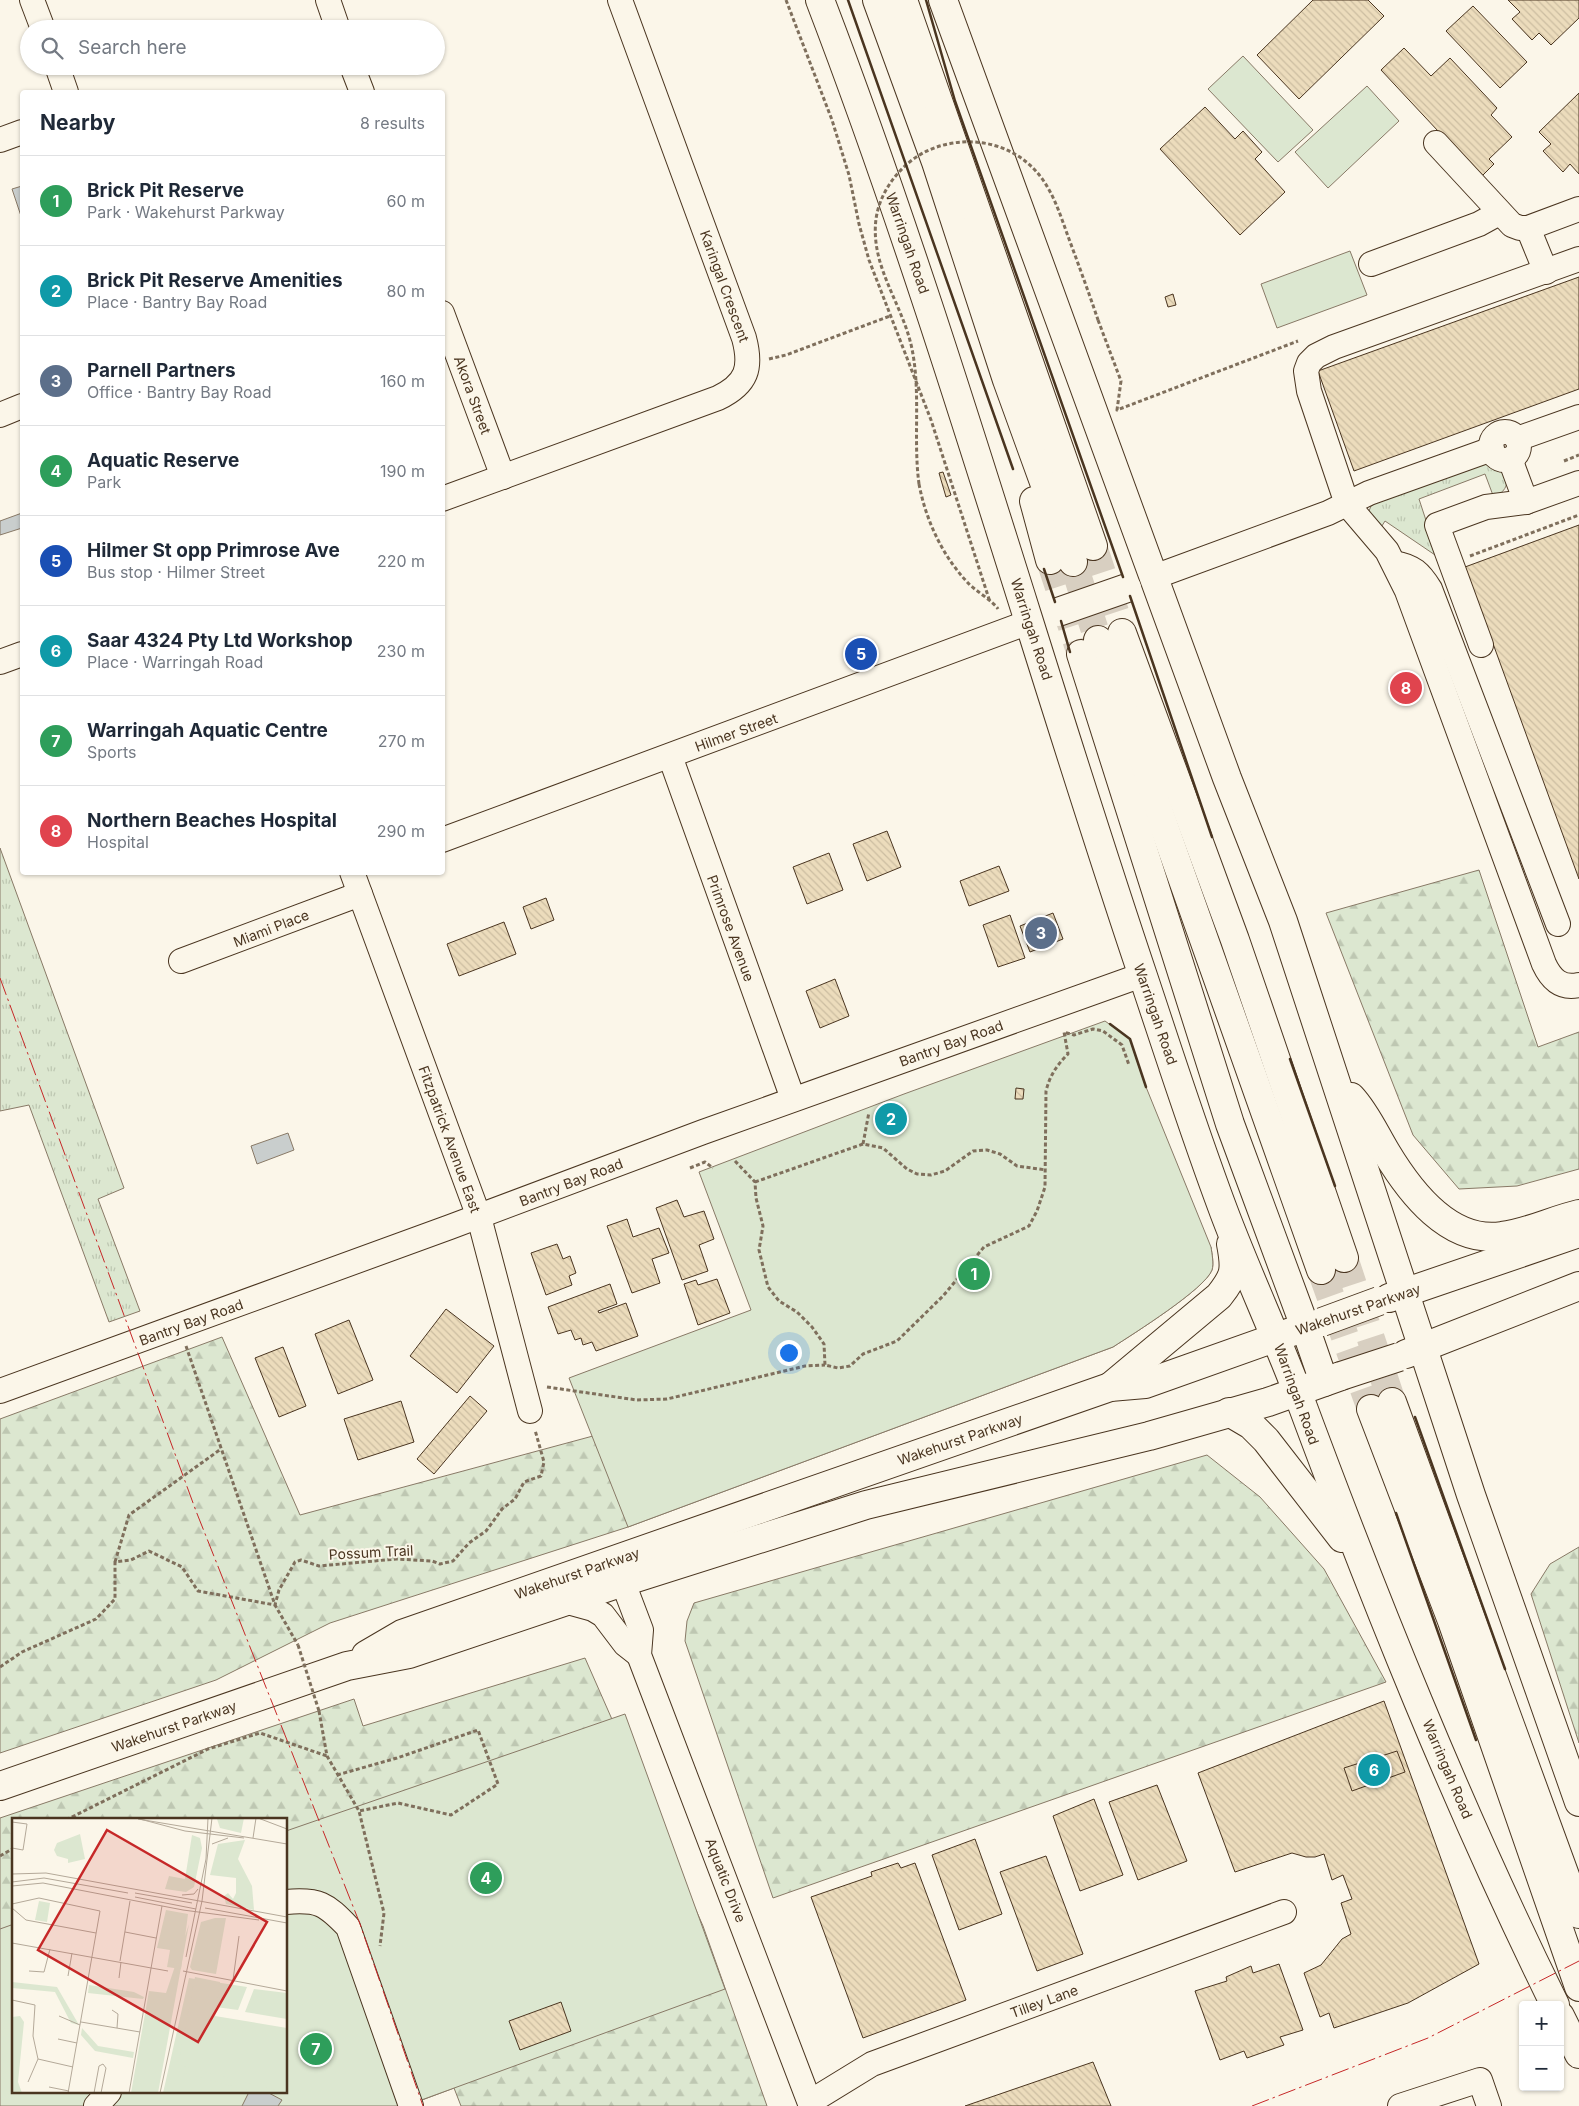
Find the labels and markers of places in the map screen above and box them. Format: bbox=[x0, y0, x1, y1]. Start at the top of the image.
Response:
pin: 5 bbox=[845, 635, 877, 673]
pin: 8 bbox=[1390, 669, 1422, 707]
pin: 3 bbox=[1025, 914, 1057, 952]
pin: 2 bbox=[875, 1100, 907, 1138]
pin: 1 bbox=[958, 1255, 990, 1293]
pin: 6 bbox=[1358, 1751, 1390, 1789]
pin: 4 bbox=[470, 1859, 502, 1897]
pin: 7 bbox=[300, 2030, 332, 2068]

